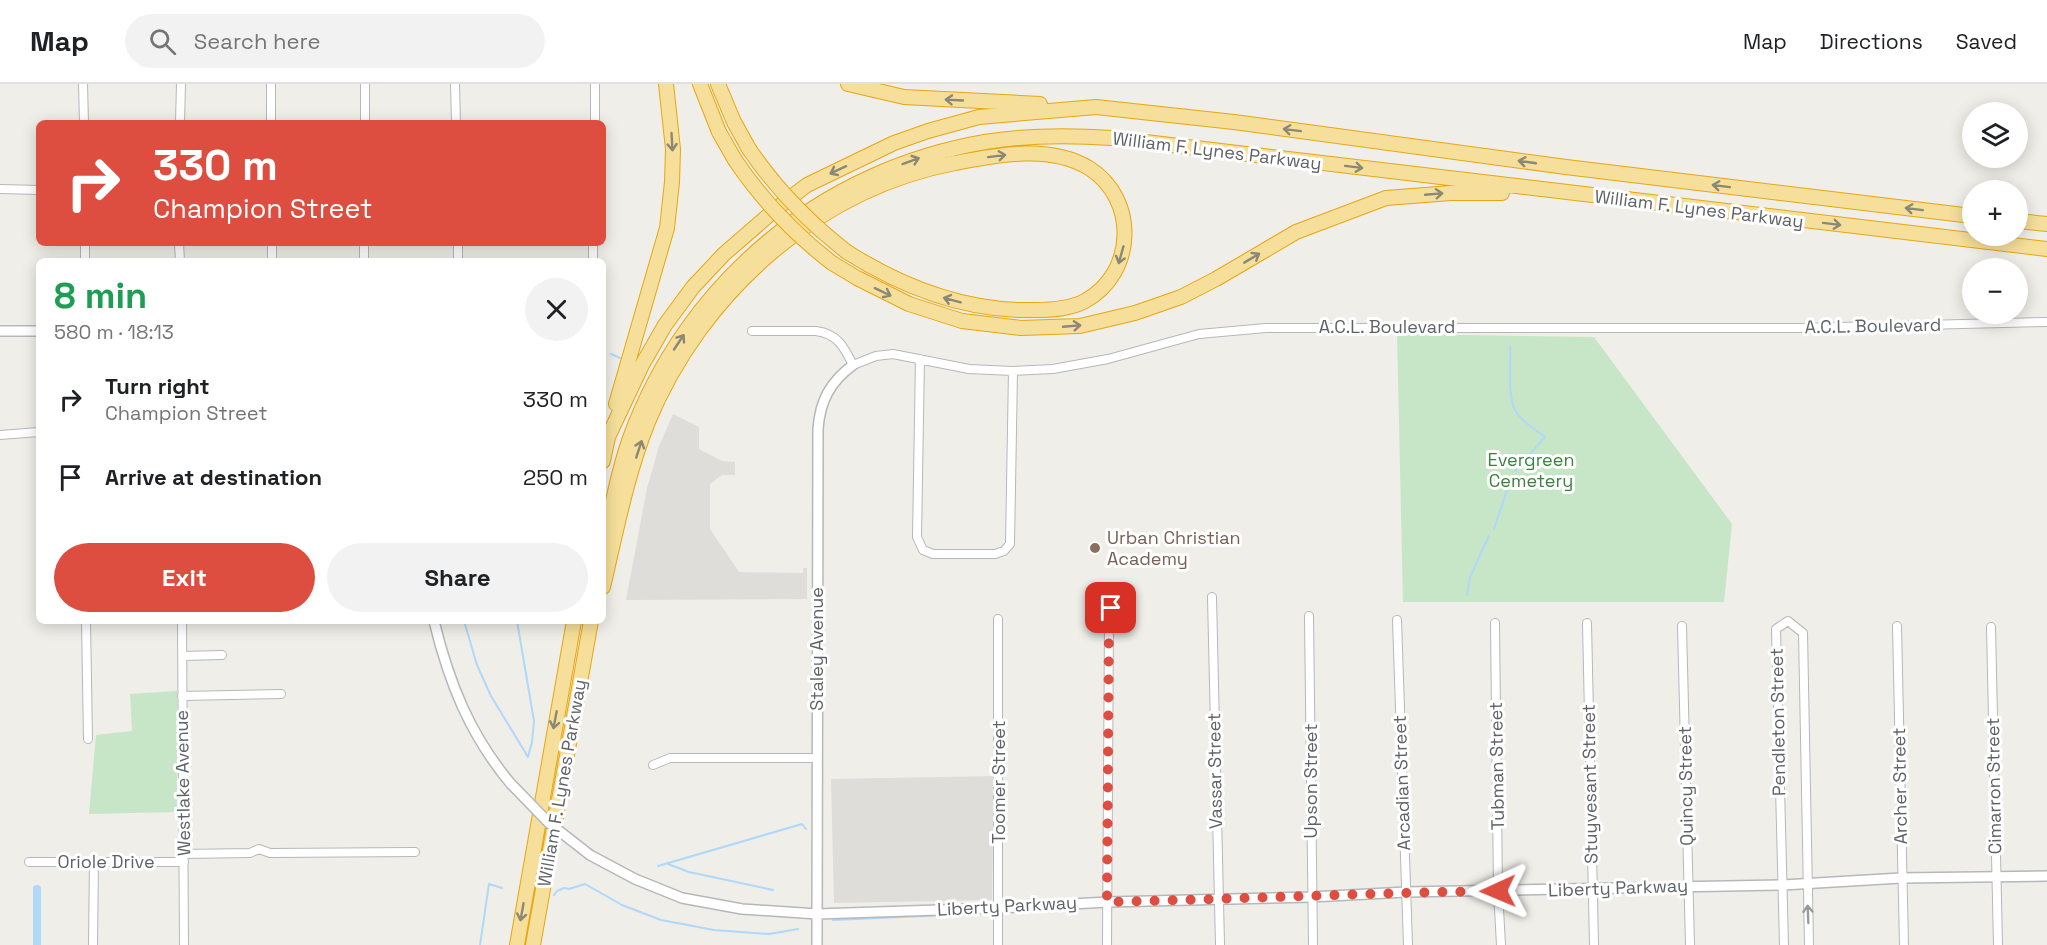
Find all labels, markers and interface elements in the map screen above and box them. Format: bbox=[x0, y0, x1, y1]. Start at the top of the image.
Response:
search box bbox=[125, 14, 545, 68]
text: Map bbox=[30, 23, 89, 59]
icon: search bbox=[146, 25, 179, 58]
text: Search here bbox=[194, 27, 321, 55]
text: Map bbox=[1743, 28, 1787, 55]
text: Directions bbox=[1820, 28, 1923, 55]
text: Saved bbox=[1956, 28, 2017, 55]
one-way arrow bbox=[944, 94, 964, 105]
map controls bbox=[1962, 102, 2028, 324]
button: layers bbox=[1962, 102, 2028, 168]
one-way arrow bbox=[1283, 124, 1303, 135]
street label: William F. Lynes Parkway bbox=[1111, 126, 1323, 175]
one-way arrow bbox=[667, 132, 678, 152]
text: 330 m bbox=[153, 139, 278, 192]
icon: right bbox=[54, 144, 132, 222]
one-way arrow bbox=[986, 150, 1006, 161]
one-way arrow bbox=[901, 154, 920, 165]
one-way arrow bbox=[1518, 156, 1538, 167]
one-way arrow bbox=[1343, 162, 1363, 173]
one-way arrow bbox=[829, 165, 847, 177]
one-way arrow bbox=[1711, 180, 1731, 191]
button: + bbox=[1962, 180, 2028, 246]
street label: William F. Lynes Parkway bbox=[1593, 184, 1805, 233]
one-way arrow bbox=[1423, 189, 1443, 200]
text: Champion Street bbox=[153, 191, 372, 226]
one-way arrow bbox=[1905, 203, 1925, 214]
one-way arrow bbox=[1821, 219, 1841, 230]
one-way arrow bbox=[1115, 245, 1126, 264]
one-way arrow bbox=[1243, 251, 1260, 263]
button: − bbox=[1962, 258, 2028, 324]
text: 8 min bbox=[54, 273, 147, 319]
button: close bbox=[525, 278, 588, 341]
one-way arrow bbox=[873, 286, 891, 298]
one-way arrow bbox=[943, 294, 962, 305]
street label: A.C.L. Boulevard bbox=[1805, 313, 1941, 338]
street label: A.C.L. Boulevard bbox=[1319, 315, 1455, 338]
text: 580 m · 18:13 bbox=[54, 319, 174, 345]
one-way arrow bbox=[1061, 320, 1081, 331]
one-way arrow bbox=[673, 334, 685, 350]
text: Turn right bbox=[105, 372, 210, 400]
icon: right bbox=[54, 383, 87, 416]
text: 330 m bbox=[523, 385, 588, 413]
text: Champion Street bbox=[105, 400, 267, 426]
one-way arrow bbox=[634, 440, 645, 459]
park label: Evergreen Cemetery bbox=[1488, 448, 1574, 492]
icon: arrive bbox=[54, 461, 87, 494]
text: Arrive at destination bbox=[105, 463, 322, 491]
text: 250 m bbox=[523, 463, 588, 491]
place label: Urban Christian Academy bbox=[1107, 526, 1241, 570]
marker: Urban Christian Academy bbox=[1088, 541, 1102, 555]
button: Exit bbox=[54, 543, 315, 612]
button: Share bbox=[327, 543, 588, 612]
pin bbox=[1085, 582, 1136, 633]
street label: Staley Avenue bbox=[805, 587, 828, 711]
icon: arrive bbox=[1094, 591, 1127, 624]
street label: Pendleton Street bbox=[1765, 648, 1790, 796]
street label: William F. Lynes Parkway bbox=[532, 677, 591, 888]
street label: Tubman Street bbox=[1484, 702, 1509, 830]
street label: Stuyvesant Street bbox=[1577, 704, 1602, 864]
one-way arrow bbox=[549, 709, 560, 729]
street label: Westlake Avenue bbox=[170, 710, 195, 856]
street label: Vassar Street bbox=[1202, 713, 1227, 829]
street label: Arcadian Street bbox=[1388, 715, 1415, 851]
street label: Cimarron Street bbox=[1981, 717, 2006, 855]
street label: Toomer Street bbox=[987, 720, 1010, 844]
street label: Upson Street bbox=[1299, 724, 1322, 838]
street label: Quincy Street bbox=[1673, 726, 1698, 846]
street label: Archer Street bbox=[1887, 727, 1912, 845]
street label: Oriole Drive bbox=[57, 850, 155, 873]
position arrow bbox=[1466, 859, 1530, 923]
street label: Liberty Parkway bbox=[1548, 874, 1688, 901]
street label: Liberty Parkway bbox=[936, 890, 1077, 921]
one-way arrow bbox=[516, 902, 527, 921]
one-way arrow bbox=[1803, 905, 1814, 925]

